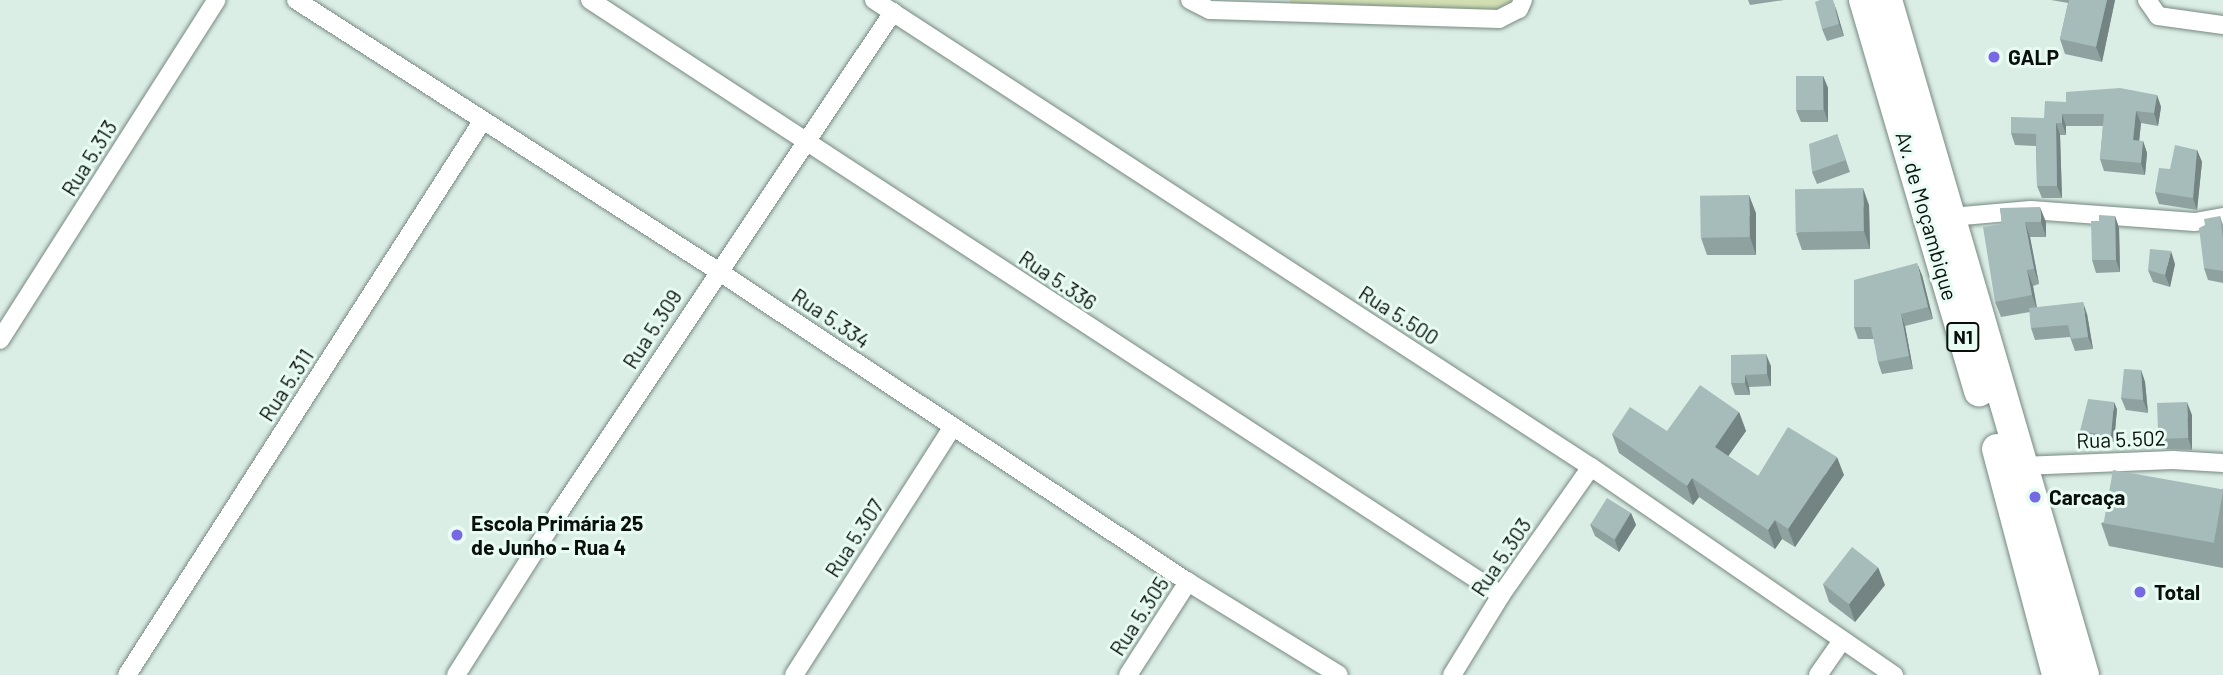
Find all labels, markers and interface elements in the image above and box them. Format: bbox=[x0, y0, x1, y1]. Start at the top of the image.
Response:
place label: GALP bbox=[2008, 44, 2059, 70]
marker: GALP bbox=[1986, 49, 2002, 65]
street label: Rua 5.313 bbox=[56, 115, 122, 201]
street label: Av. de Moçambique bbox=[1891, 129, 1963, 303]
street label: Rua 5.336 bbox=[1014, 245, 1102, 315]
street label: Rua 5.500 bbox=[1354, 280, 1444, 350]
street label: Rua 5.334 bbox=[787, 283, 875, 353]
street label: Rua 5.309 bbox=[617, 285, 687, 373]
road number: N1 bbox=[1946, 322, 1980, 352]
street label: Rua 5.311 bbox=[253, 344, 319, 426]
street label: Rua 5.502 bbox=[2076, 425, 2166, 453]
place label: Carcaça bbox=[2049, 484, 2125, 510]
marker: Carcaça bbox=[2027, 489, 2043, 505]
street label: Rua 5.307 bbox=[819, 494, 889, 582]
place label: Escola Primária 25 de Junho - Rua 4 bbox=[471, 510, 643, 560]
street label: Rua 5.303 bbox=[1466, 513, 1536, 601]
marker: Escola Primária 25 de Junho - Rua 4 bbox=[449, 527, 465, 543]
street label: Rua 5.305 bbox=[1104, 572, 1174, 660]
place label: Total bbox=[2154, 579, 2200, 605]
marker: Total bbox=[2132, 584, 2148, 600]

